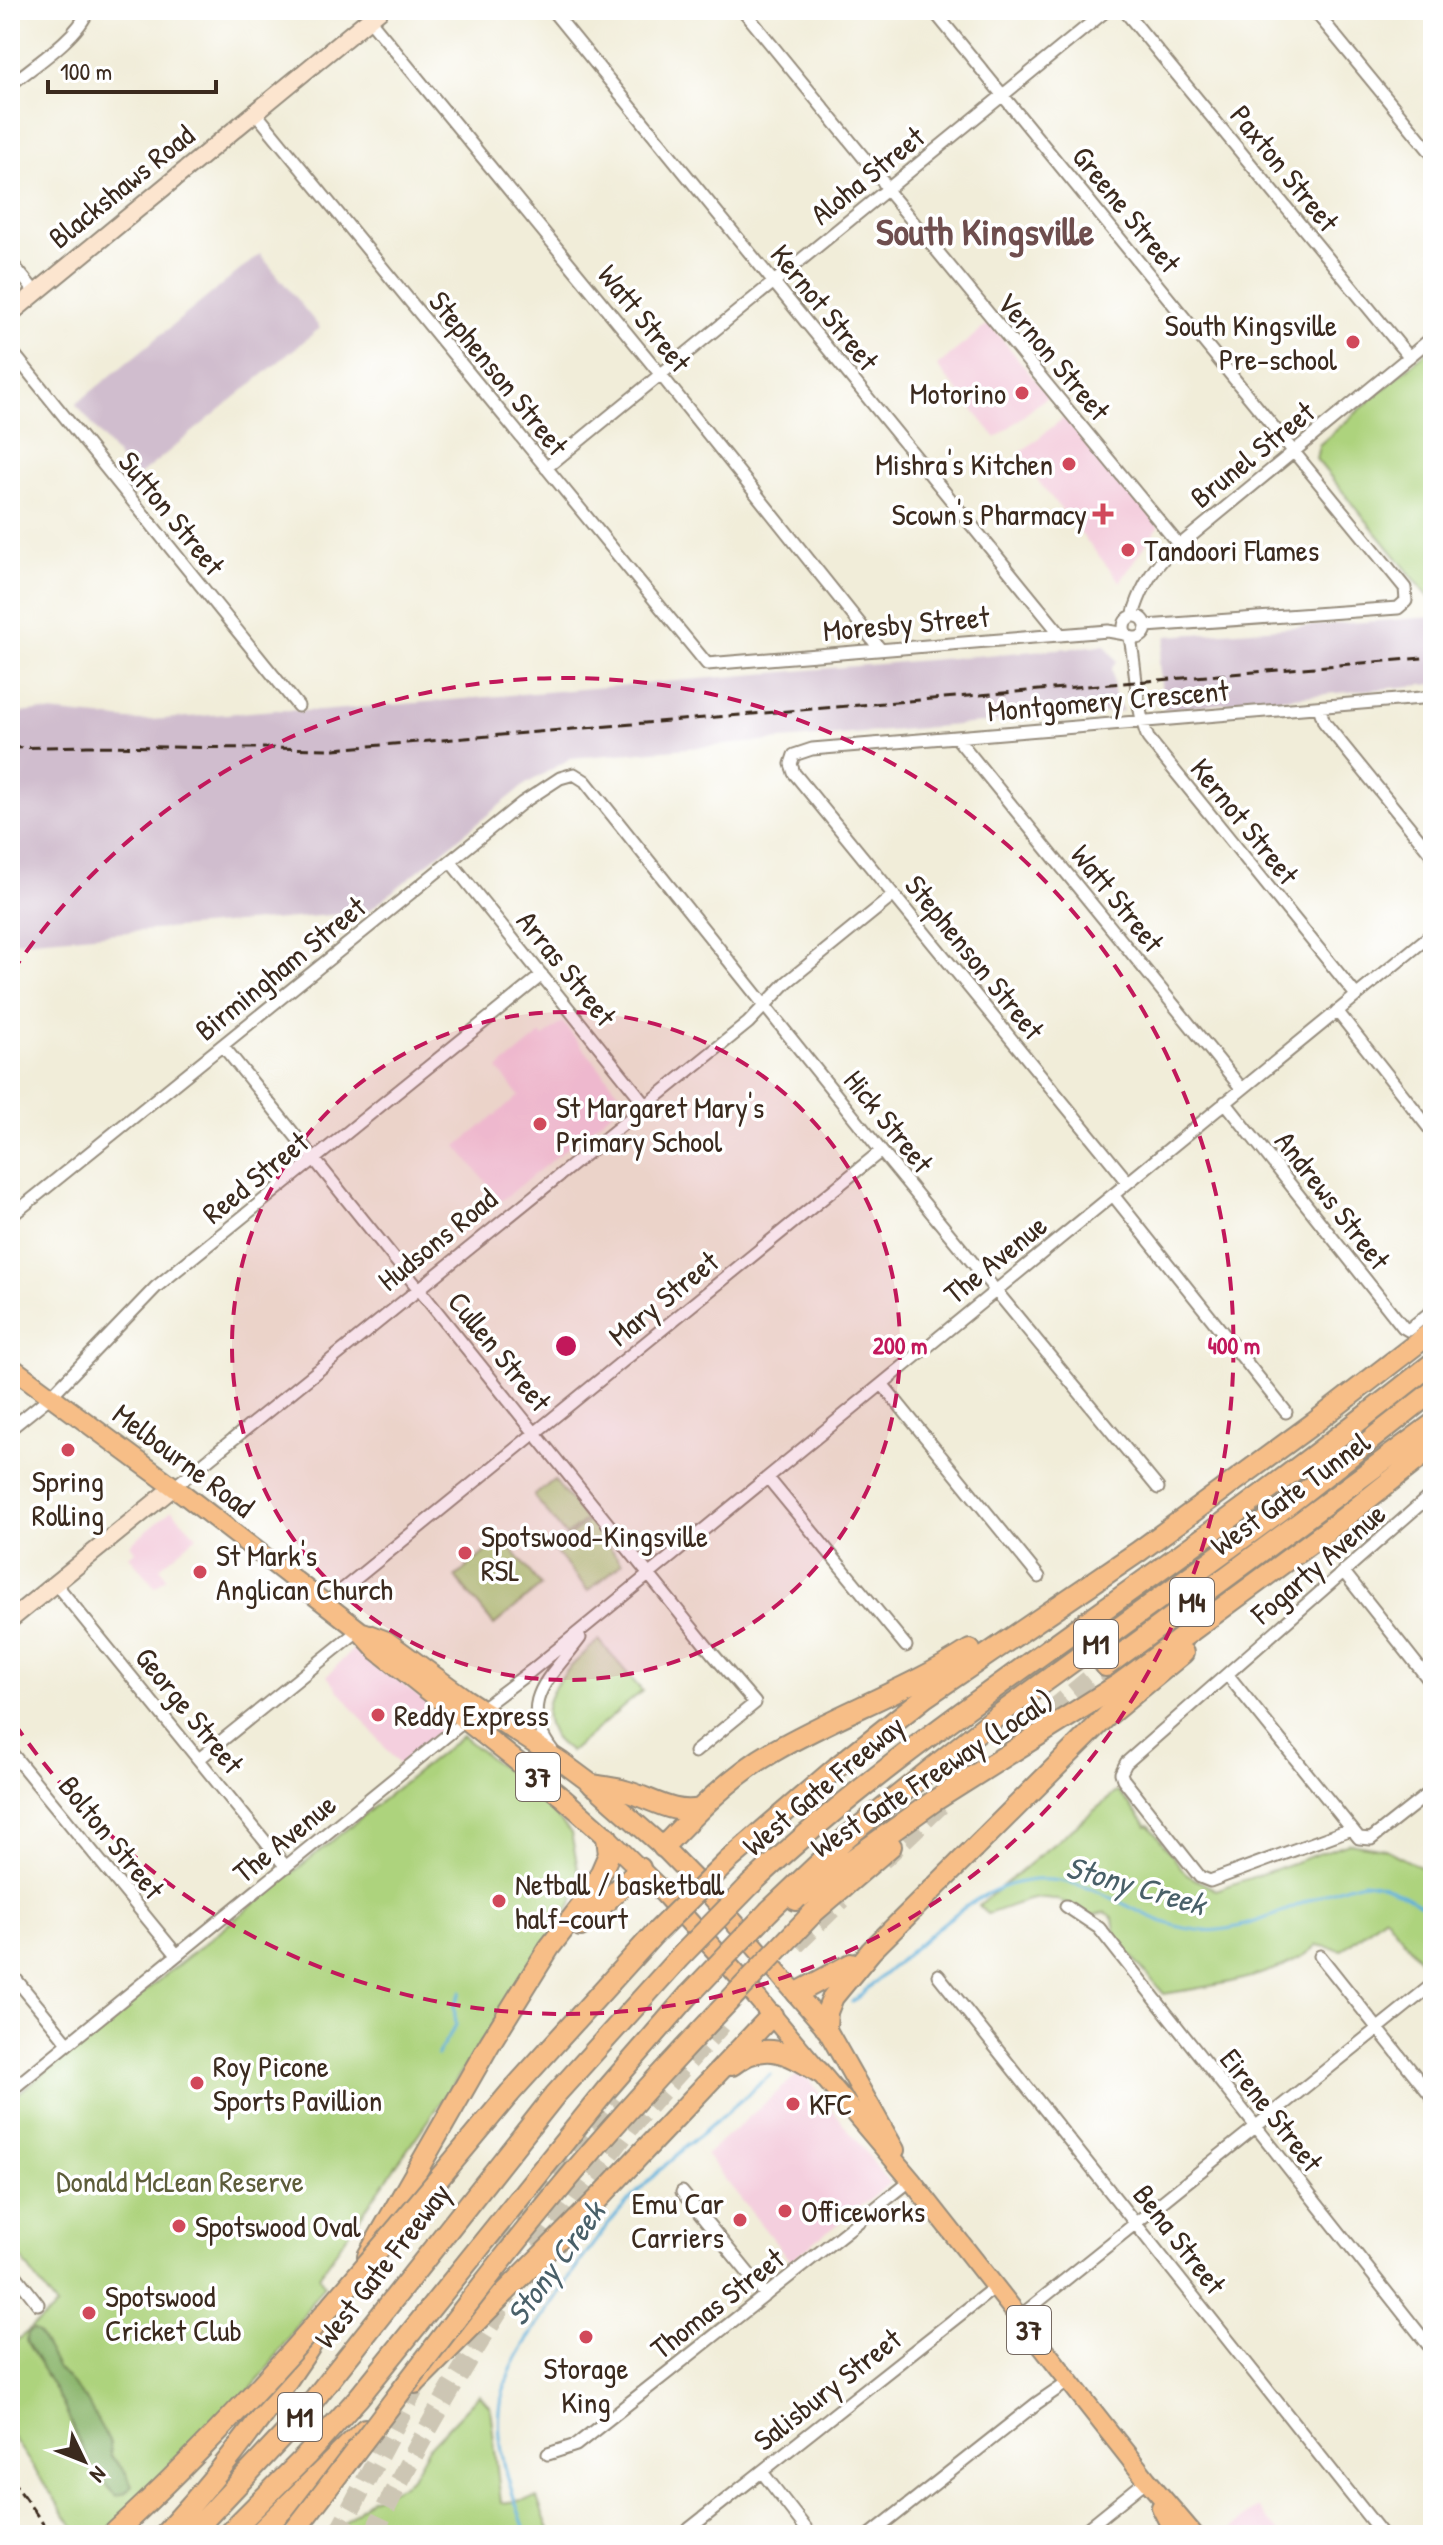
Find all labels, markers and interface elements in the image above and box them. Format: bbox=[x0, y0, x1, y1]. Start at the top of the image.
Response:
scale bar bbox=[48, 44, 216, 94]
text: 100 m bbox=[60, 55, 112, 87]
street label: Paxton Street bbox=[1222, 96, 1349, 240]
street label: Blackshaws Road bbox=[40, 115, 202, 257]
street label: Aloha Street bbox=[802, 116, 933, 233]
street label: Greene Street bbox=[1064, 137, 1191, 281]
district label: South Kingsville bbox=[876, 205, 1094, 258]
street label: Kernot Street bbox=[762, 235, 889, 379]
street label: Watt Street bbox=[589, 256, 701, 381]
street label: Stephenson Street bbox=[420, 282, 578, 464]
street label: Vernon Street bbox=[988, 283, 1120, 429]
place label: South Kingsville Pre-school bbox=[1165, 305, 1337, 379]
marker: South Kingsville Pre-school bbox=[1344, 333, 1362, 351]
place label: Motorino bbox=[910, 373, 1006, 413]
marker: Motorino bbox=[1013, 384, 1031, 402]
street label: Brunel Street bbox=[1182, 391, 1323, 516]
street label: Sutton Street bbox=[110, 443, 235, 584]
place label: Mishra's Kitchen bbox=[875, 444, 1053, 484]
marker: Mishra's Kitchen bbox=[1060, 455, 1078, 473]
place label: Scown's Pharmacy bbox=[892, 494, 1087, 534]
marker: Scown's Pharmacy bbox=[1094, 505, 1112, 523]
place label: Tandoori Flames bbox=[1144, 530, 1319, 570]
marker: Tandoori Flames bbox=[1119, 541, 1137, 559]
street label: Moresby Street bbox=[821, 596, 991, 650]
street label: Montgomery Crescent bbox=[986, 669, 1231, 730]
street label: Kernot Street bbox=[1182, 749, 1309, 893]
street label: Watt Street bbox=[1062, 836, 1174, 961]
street label: Stephenson Street bbox=[896, 866, 1054, 1048]
street label: Birmingham Street bbox=[186, 886, 374, 1049]
street label: Arras Street bbox=[508, 902, 626, 1035]
street label: Hick Street bbox=[835, 1061, 943, 1181]
place label: St Margaret Mary's Primary School bbox=[556, 1087, 764, 1161]
marker: St Margaret Mary's Primary School bbox=[531, 1115, 549, 1133]
street label: Reed Street bbox=[193, 1121, 317, 1232]
street label: Andrews Street bbox=[1266, 1122, 1400, 1278]
street label: Hudsons Road bbox=[369, 1178, 505, 1299]
street label: The Avenue bbox=[935, 1205, 1055, 1313]
street label: Mary Street bbox=[600, 1241, 727, 1355]
street label: Cullen Street bbox=[439, 1283, 561, 1420]
text: 200 m bbox=[873, 1329, 927, 1361]
text: 400 m bbox=[1208, 1329, 1260, 1361]
centre of rings bbox=[552, 1332, 580, 1360]
street label: Melbourne Road bbox=[105, 1394, 263, 1527]
street label: West Gate Tunnel bbox=[1202, 1422, 1378, 1564]
marker: Spring Rolling bbox=[59, 1441, 77, 1459]
place label: Spring Rolling bbox=[32, 1461, 104, 1535]
street label: Fogarty Avenue bbox=[1241, 1493, 1394, 1633]
place label: Spotswood-Kingsville RSL bbox=[481, 1516, 708, 1590]
place label: St Mark's Anglican Church bbox=[216, 1535, 393, 1609]
marker: Spotswood-Kingsville RSL bbox=[456, 1544, 474, 1562]
marker: St Mark's Anglican Church bbox=[191, 1563, 209, 1581]
road number: M4 bbox=[1170, 1578, 1214, 1626]
road number: M1 bbox=[1074, 1620, 1118, 1668]
street label: George Street bbox=[127, 1638, 254, 1782]
street label: West Gate Freeway (Local) bbox=[804, 1681, 1060, 1865]
place label: Reddy Express bbox=[394, 1695, 549, 1735]
marker: Reddy Express bbox=[369, 1706, 387, 1724]
street label: West Gate Freeway bbox=[735, 1707, 911, 1863]
road number: 37 bbox=[516, 1753, 560, 1801]
street label: Bolton Street bbox=[50, 1767, 175, 1908]
street label: The Avenue bbox=[224, 1784, 344, 1892]
water label: Stony Creek bbox=[1062, 1845, 1213, 1926]
place label: Netball / basketball half-court bbox=[515, 1864, 725, 1938]
marker: Netball / basketball half-court bbox=[490, 1892, 508, 1910]
street label: Eirene Street bbox=[1211, 2040, 1333, 2180]
place label: Roy Picone Sports Pavillion bbox=[213, 2046, 382, 2120]
marker: Roy Picone Sports Pavillion bbox=[188, 2074, 206, 2092]
place label: KFC bbox=[809, 2084, 852, 2124]
marker: KFC bbox=[784, 2095, 802, 2113]
park label: Donald McLean Reserve bbox=[56, 2161, 304, 2201]
street label: West Gate Freeway bbox=[305, 2174, 459, 2356]
street label: Bena Street bbox=[1124, 2176, 1236, 2303]
place label: Emu Car Carriers bbox=[631, 2183, 724, 2257]
water label: Stony Creek bbox=[496, 2190, 616, 2333]
place label: Officeworks bbox=[801, 2191, 925, 2231]
marker: Officeworks bbox=[776, 2202, 794, 2220]
place label: Spotswood Oval bbox=[195, 2206, 361, 2246]
marker: Emu Car Carriers bbox=[731, 2211, 749, 2229]
marker: Spotswood Oval bbox=[170, 2217, 188, 2235]
street label: Thomas Street bbox=[642, 2238, 793, 2368]
place label: Spotswood Cricket Club bbox=[105, 2276, 242, 2350]
marker: Spotswood Cricket Club bbox=[80, 2304, 98, 2322]
road number: 37 bbox=[1007, 2306, 1051, 2354]
street label: Salisbury Street bbox=[745, 2318, 910, 2459]
marker: Storage King bbox=[577, 2328, 595, 2346]
place label: Storage King bbox=[544, 2348, 628, 2422]
road number: M1 bbox=[278, 2393, 322, 2441]
north arrow bbox=[44, 2421, 124, 2501]
text: N bbox=[83, 2460, 114, 2489]

